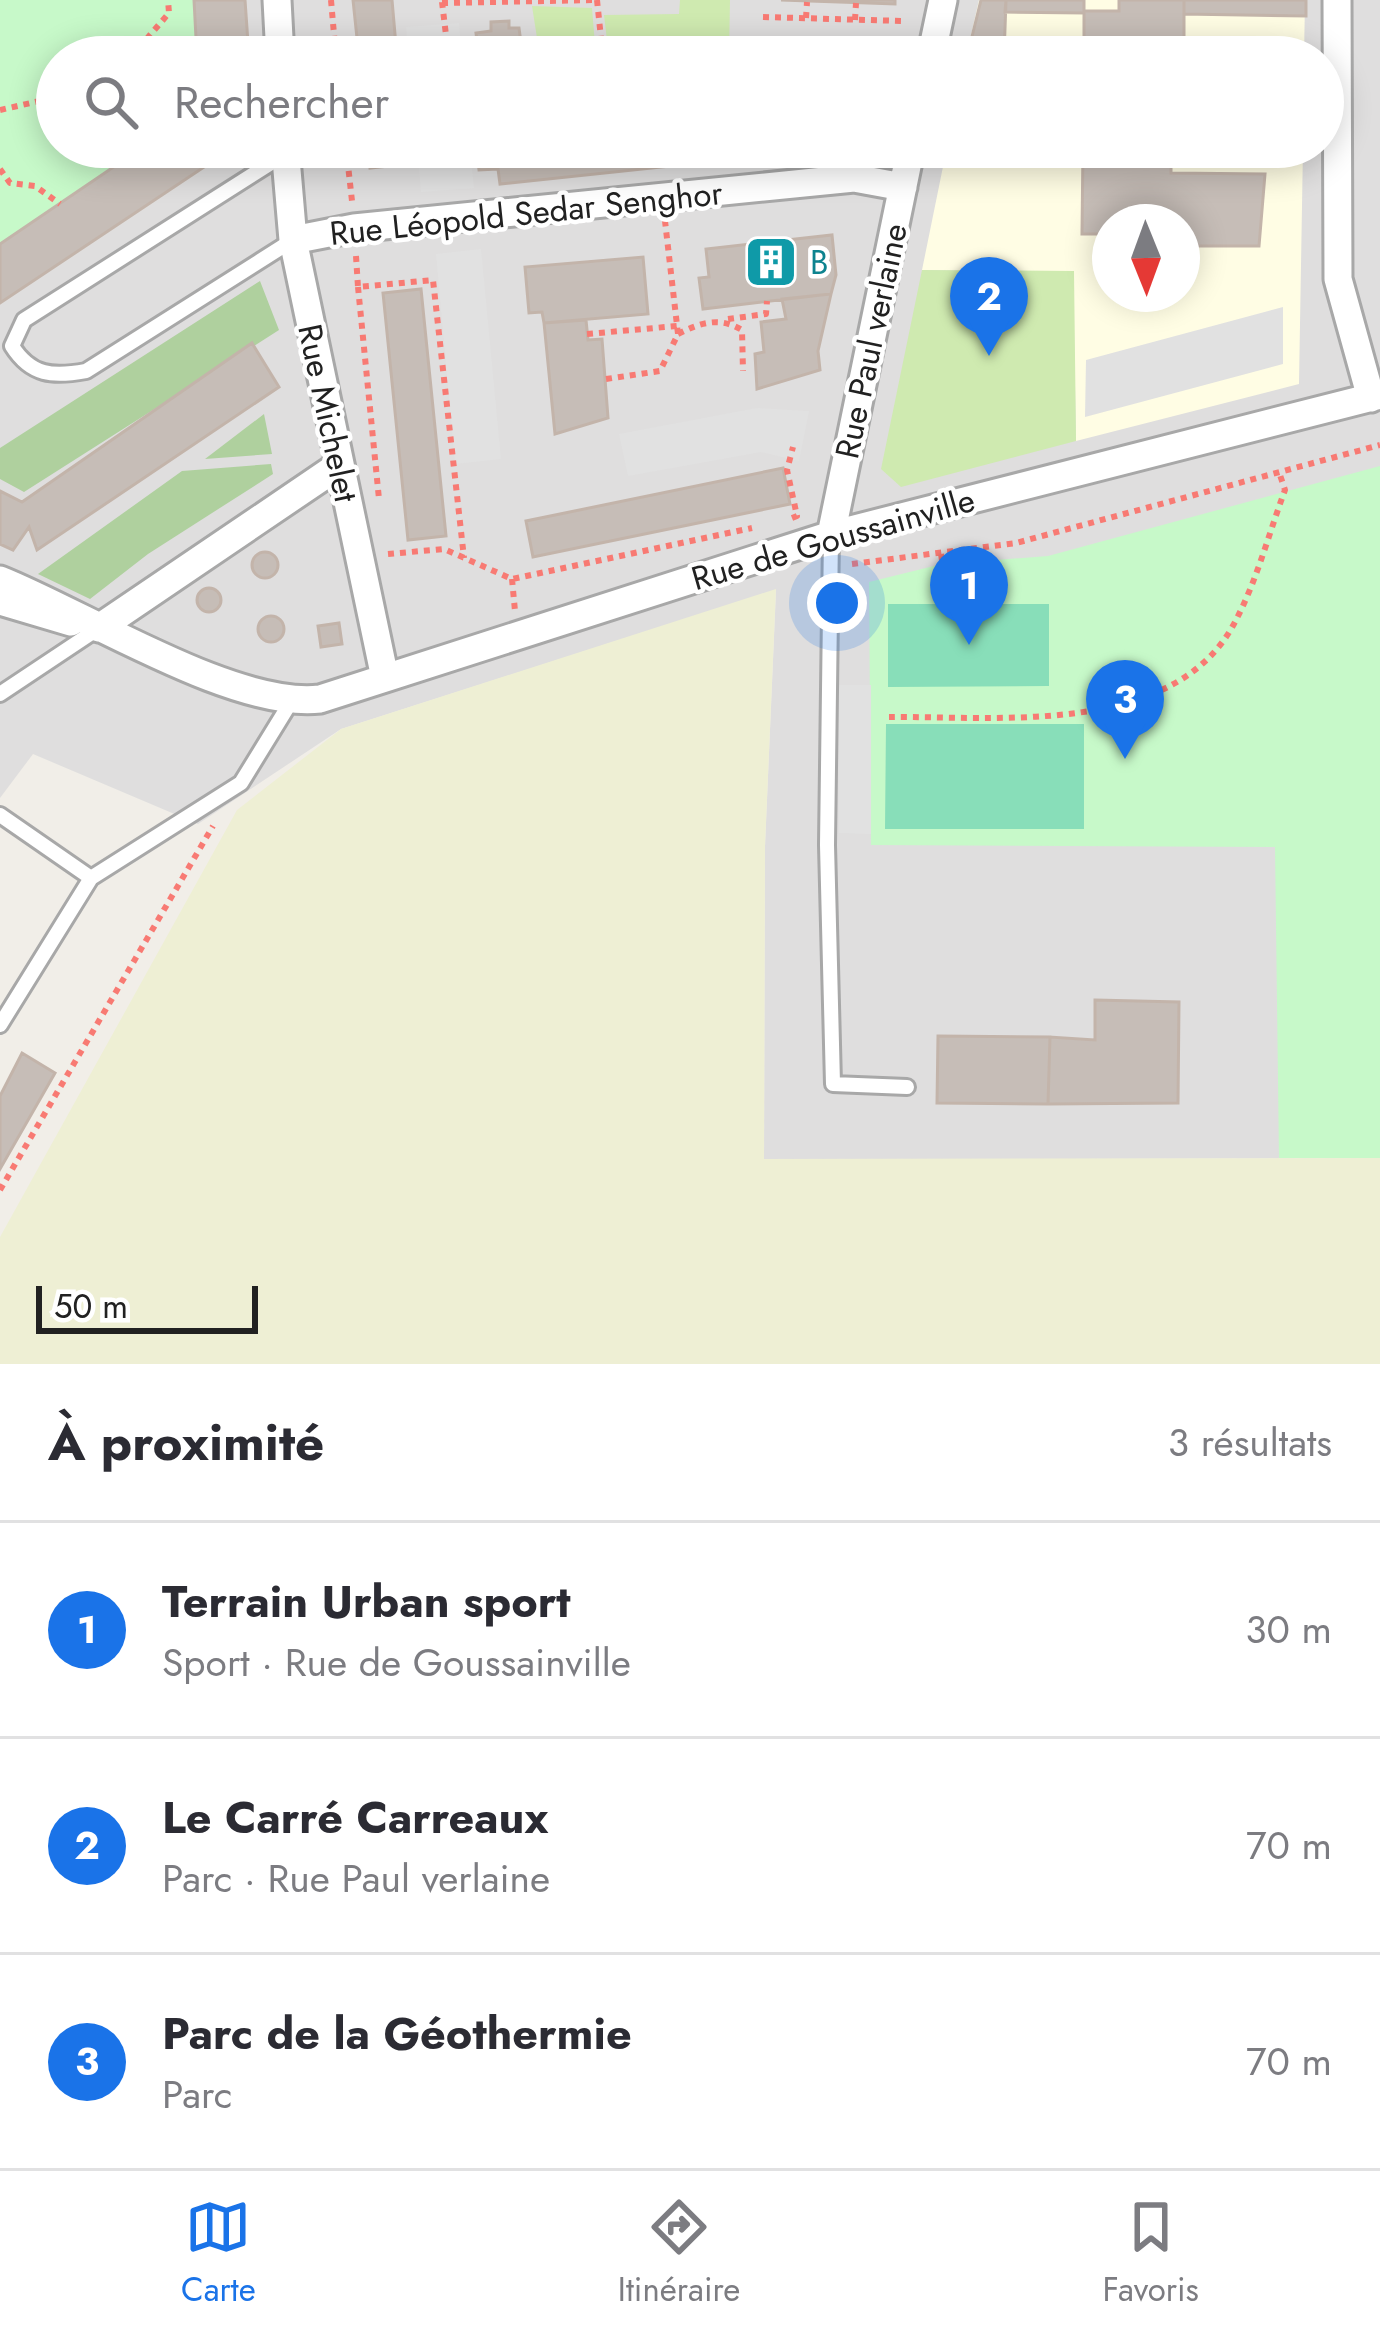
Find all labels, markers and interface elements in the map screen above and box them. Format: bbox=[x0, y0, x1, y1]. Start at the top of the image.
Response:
search box bbox=[36, 36, 1344, 168]
icon: search bbox=[78, 69, 144, 135]
text: Rechercher bbox=[174, 70, 389, 135]
street label: Rue Léopold Sedar Senghor bbox=[327, 169, 725, 257]
north arrow bbox=[1092, 204, 1200, 312]
street label: Rue Paul verlaine bbox=[823, 219, 919, 463]
building icon: B bbox=[743, 234, 799, 290]
place label: B bbox=[810, 239, 828, 286]
pin: 2 bbox=[950, 257, 1028, 356]
street label: Rue Michelet bbox=[286, 320, 370, 506]
street label: Rue de Goussainville bbox=[686, 476, 980, 602]
pin: 1 bbox=[930, 546, 1008, 645]
your location bbox=[807, 573, 867, 633]
pin: 3 bbox=[1086, 660, 1164, 759]
scale bar bbox=[36, 1280, 258, 1333]
text: 50 m bbox=[54, 1283, 128, 1330]
text: À proximité bbox=[48, 1405, 324, 1479]
text: 3 résultats bbox=[1168, 1414, 1332, 1471]
text: Terrain Urban sport bbox=[162, 1569, 571, 1634]
text: 1 bbox=[77, 1601, 97, 1658]
text: 30 m bbox=[1245, 1601, 1332, 1658]
text: Sport · Rue de Goussainville bbox=[162, 1634, 631, 1691]
text: Le Carré Carreaux bbox=[162, 1785, 548, 1850]
text: 2 bbox=[74, 1817, 100, 1874]
text: 70 m bbox=[1246, 1817, 1332, 1874]
text: Parc · Rue Paul verlaine bbox=[162, 1850, 550, 1907]
text: Parc de la Géothermie bbox=[162, 2001, 632, 2066]
text: 3 bbox=[75, 2033, 99, 2090]
text: 70 m bbox=[1246, 2033, 1332, 2090]
text: Parc bbox=[162, 2066, 232, 2123]
tab: Carte bbox=[181, 2194, 256, 2313]
tab: Itinéraire bbox=[618, 2194, 740, 2313]
tab: Favoris bbox=[1102, 2194, 1199, 2313]

